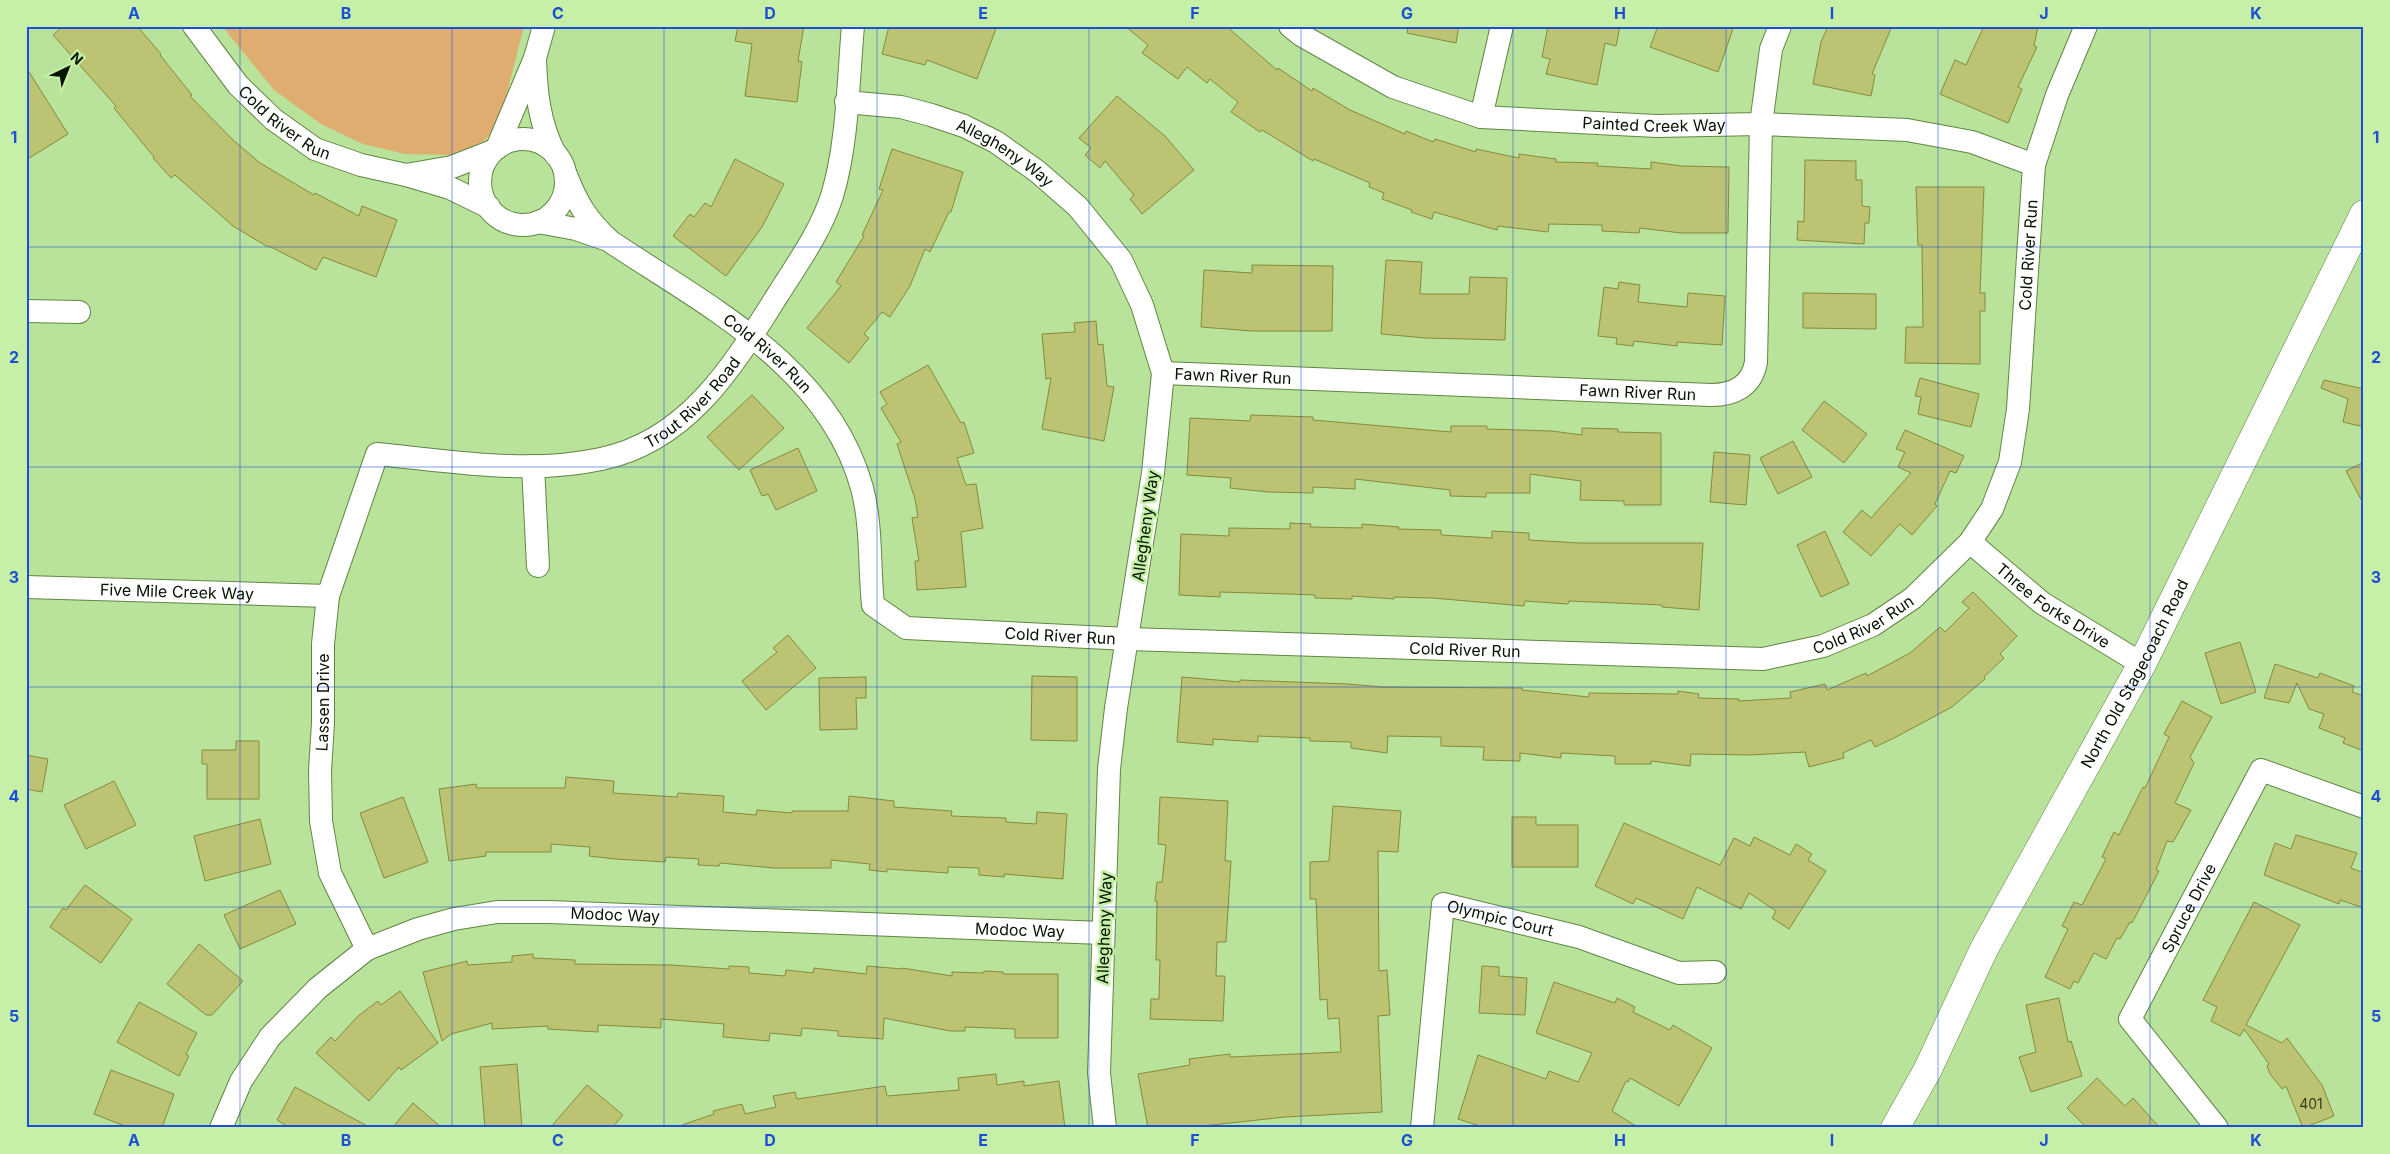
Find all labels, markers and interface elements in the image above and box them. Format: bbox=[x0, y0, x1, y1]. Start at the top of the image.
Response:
text: A bbox=[128, 3, 140, 23]
text: B bbox=[341, 3, 351, 23]
text: C bbox=[552, 3, 564, 23]
text: D bbox=[764, 3, 776, 23]
text: E bbox=[978, 3, 988, 23]
text: F bbox=[1190, 3, 1200, 23]
text: G bbox=[1401, 3, 1413, 23]
text: H bbox=[1614, 3, 1626, 23]
text: I bbox=[1830, 3, 1834, 23]
text: J bbox=[2039, 3, 2049, 23]
text: K bbox=[2250, 3, 2262, 23]
north arrow bbox=[42, 42, 92, 92]
text: N bbox=[68, 48, 87, 68]
street label: Cold River Run bbox=[234, 81, 333, 164]
street label: Painted Creek Way bbox=[1582, 112, 1726, 136]
street label: Allegheny Way bbox=[954, 114, 1058, 191]
text: 1 bbox=[11, 127, 17, 147]
text: 1 bbox=[2373, 127, 2379, 147]
street label: Cold River Run bbox=[2014, 199, 2042, 311]
street label: Cold River Run bbox=[719, 309, 816, 397]
text: 2 bbox=[9, 347, 19, 367]
text: 2 bbox=[2371, 347, 2381, 367]
street label: Trout River Road bbox=[641, 353, 744, 452]
street label: Fawn River Run bbox=[1174, 363, 1292, 388]
street label: Fawn River Run bbox=[1579, 380, 1696, 404]
street label: Allegheny Way bbox=[1127, 469, 1163, 583]
street label: Three Forks Drive bbox=[1992, 559, 2114, 652]
text: 3 bbox=[9, 567, 19, 587]
text: 3 bbox=[2371, 567, 2381, 587]
street label: North Old Stagecoach Road bbox=[2076, 576, 2192, 771]
street label: Five Mile Creek Way bbox=[100, 579, 254, 604]
street label: Cold River Run bbox=[1811, 591, 1917, 658]
street label: Cold River Run bbox=[1004, 623, 1116, 648]
street label: Cold River Run bbox=[1409, 638, 1521, 661]
street label: Lassen Drive bbox=[311, 653, 333, 752]
text: 4 bbox=[9, 786, 20, 806]
text: 4 bbox=[2371, 786, 2382, 806]
street label: Spruce Drive bbox=[2157, 860, 2220, 956]
street label: Allegheny Way bbox=[1092, 872, 1116, 984]
street label: Olympic Court bbox=[1445, 895, 1556, 940]
street label: Modoc Way bbox=[570, 903, 660, 926]
street label: Modoc Way bbox=[975, 918, 1065, 942]
text: 5 bbox=[9, 1006, 19, 1026]
text: 5 bbox=[2371, 1006, 2381, 1026]
house number: 401 bbox=[2299, 1095, 2323, 1112]
text: A bbox=[128, 1130, 140, 1150]
text: B bbox=[341, 1130, 351, 1150]
text: C bbox=[552, 1130, 564, 1150]
text: D bbox=[764, 1130, 776, 1150]
text: E bbox=[978, 1130, 988, 1150]
text: F bbox=[1190, 1130, 1200, 1150]
text: G bbox=[1401, 1130, 1413, 1150]
text: H bbox=[1614, 1130, 1626, 1150]
text: I bbox=[1830, 1130, 1834, 1150]
text: J bbox=[2039, 1130, 2049, 1150]
text: K bbox=[2250, 1130, 2262, 1150]

